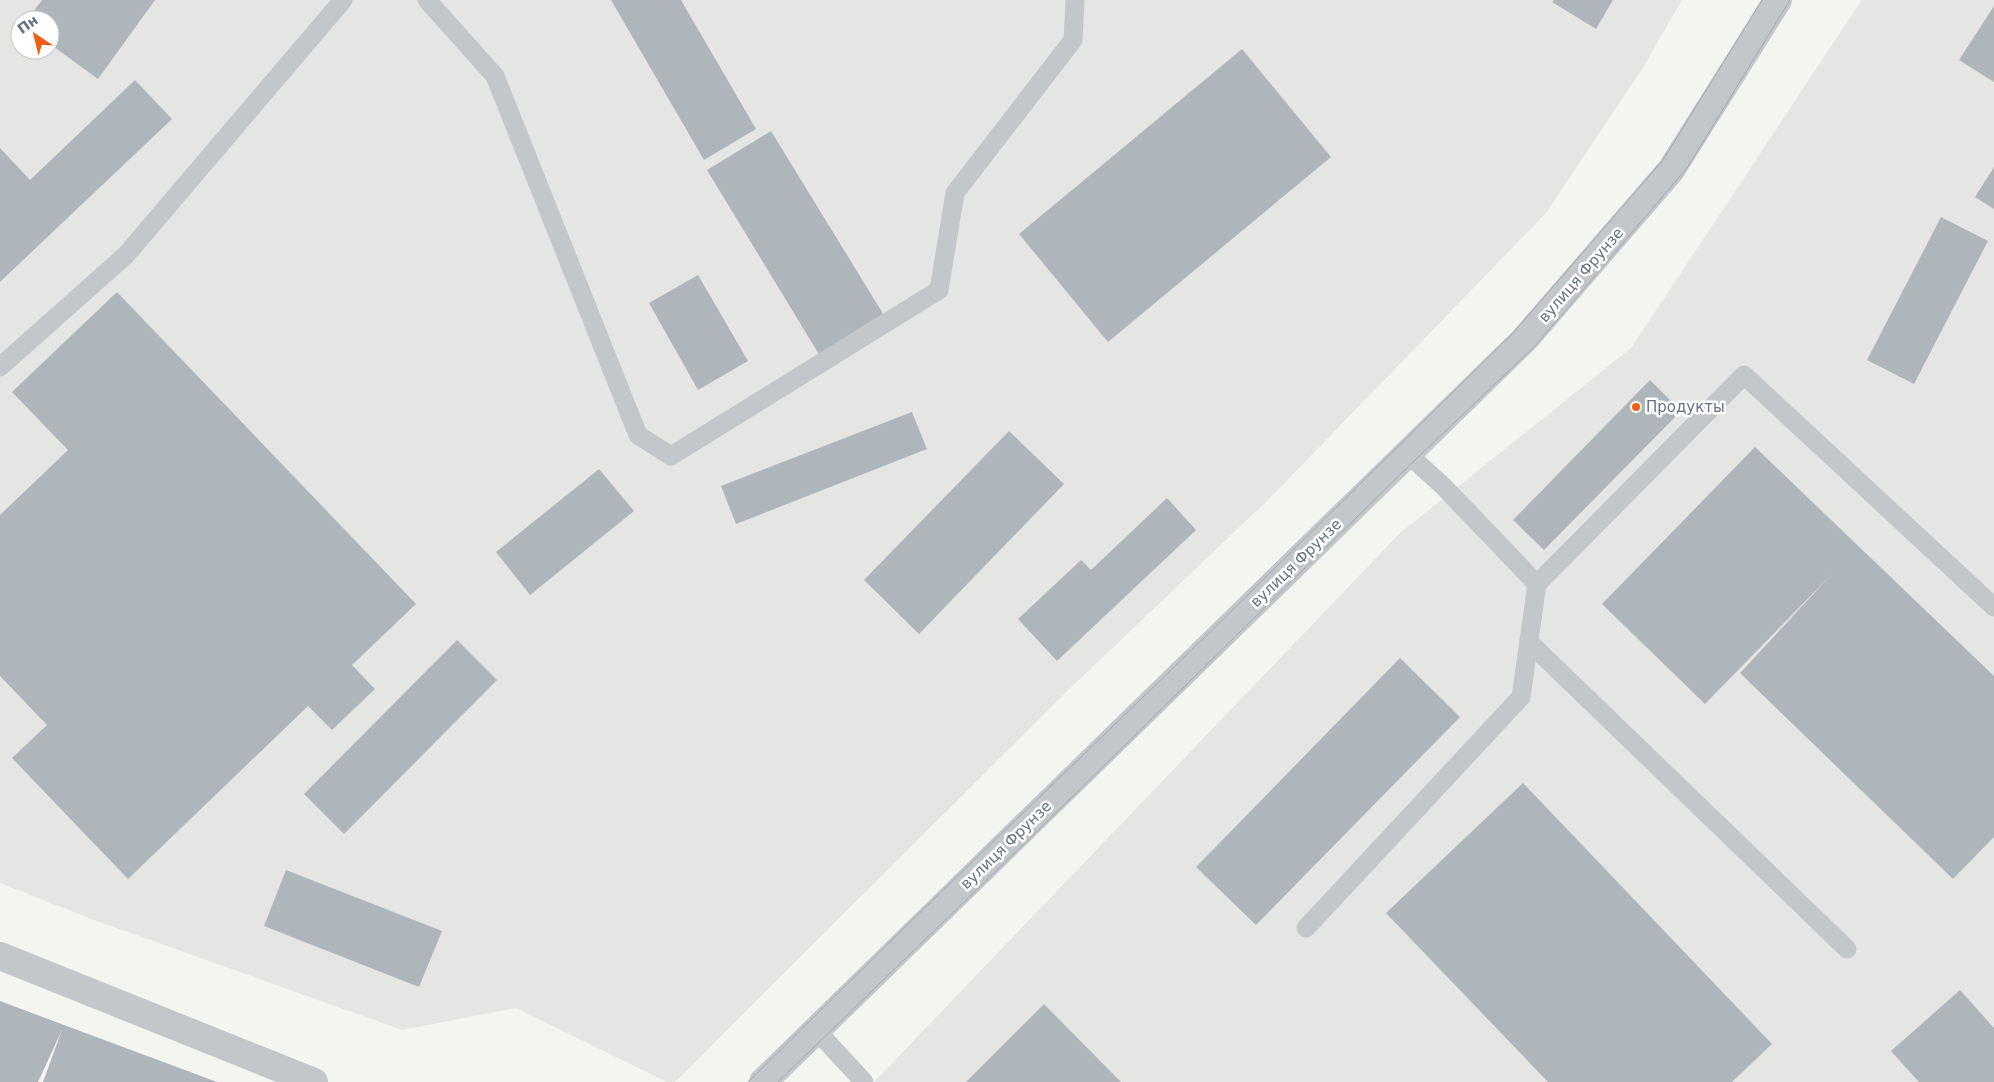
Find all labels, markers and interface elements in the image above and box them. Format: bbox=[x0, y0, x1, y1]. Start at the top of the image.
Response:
north arrow bbox=[10, 10, 60, 60]
text: Пн bbox=[14, 12, 41, 37]
street label: вулиця Фрунзе bbox=[1535, 224, 1627, 326]
place label: Продукты bbox=[1646, 398, 1725, 416]
marker: Продукты bbox=[1630, 401, 1642, 413]
street label: вулиця Фрунзе bbox=[1247, 515, 1345, 611]
street label: вулиця Фрунзе bbox=[957, 797, 1055, 893]

